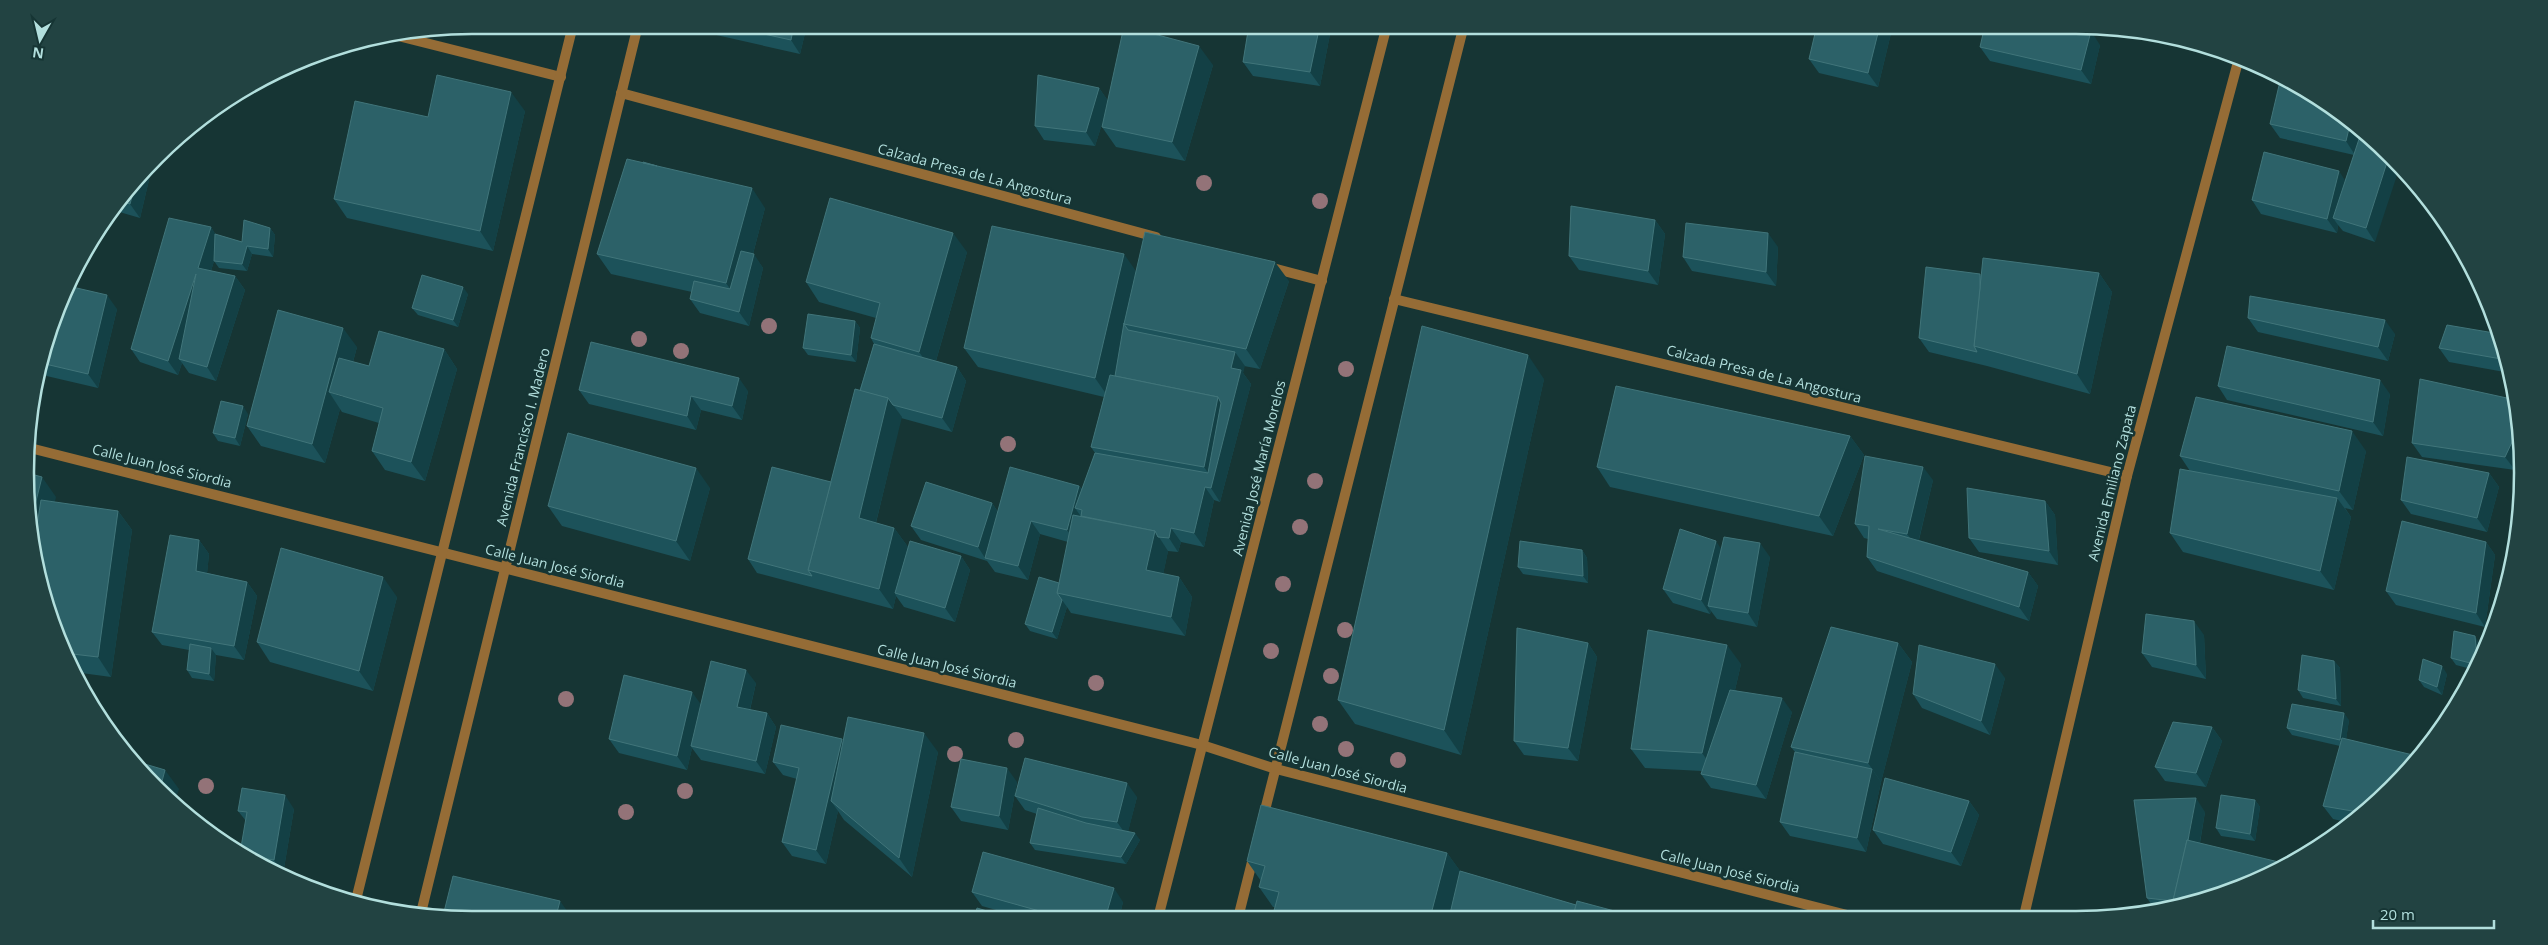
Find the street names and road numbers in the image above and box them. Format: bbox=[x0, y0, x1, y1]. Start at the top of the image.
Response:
street label: Calzada Presa de La Angostura bbox=[876, 138, 1074, 209]
street label: Calzada Presa de La Angostura bbox=[1665, 340, 1864, 407]
street label: Avenida Francisco I. Madero bbox=[491, 346, 554, 528]
street label: Avenida José María Morelos bbox=[1227, 378, 1290, 558]
street label: Avenida Emiliano Zapata bbox=[2083, 403, 2140, 563]
street label: Calle Juan José Siordia bbox=[90, 439, 234, 492]
street label: Calle Juan José Siordia bbox=[483, 539, 627, 592]
street label: Calle Juan José Siordia bbox=[875, 639, 1019, 692]
street label: Calle Juan José Siordia bbox=[1267, 742, 1410, 797]
street label: Calle Juan José Siordia bbox=[1658, 844, 1802, 897]

